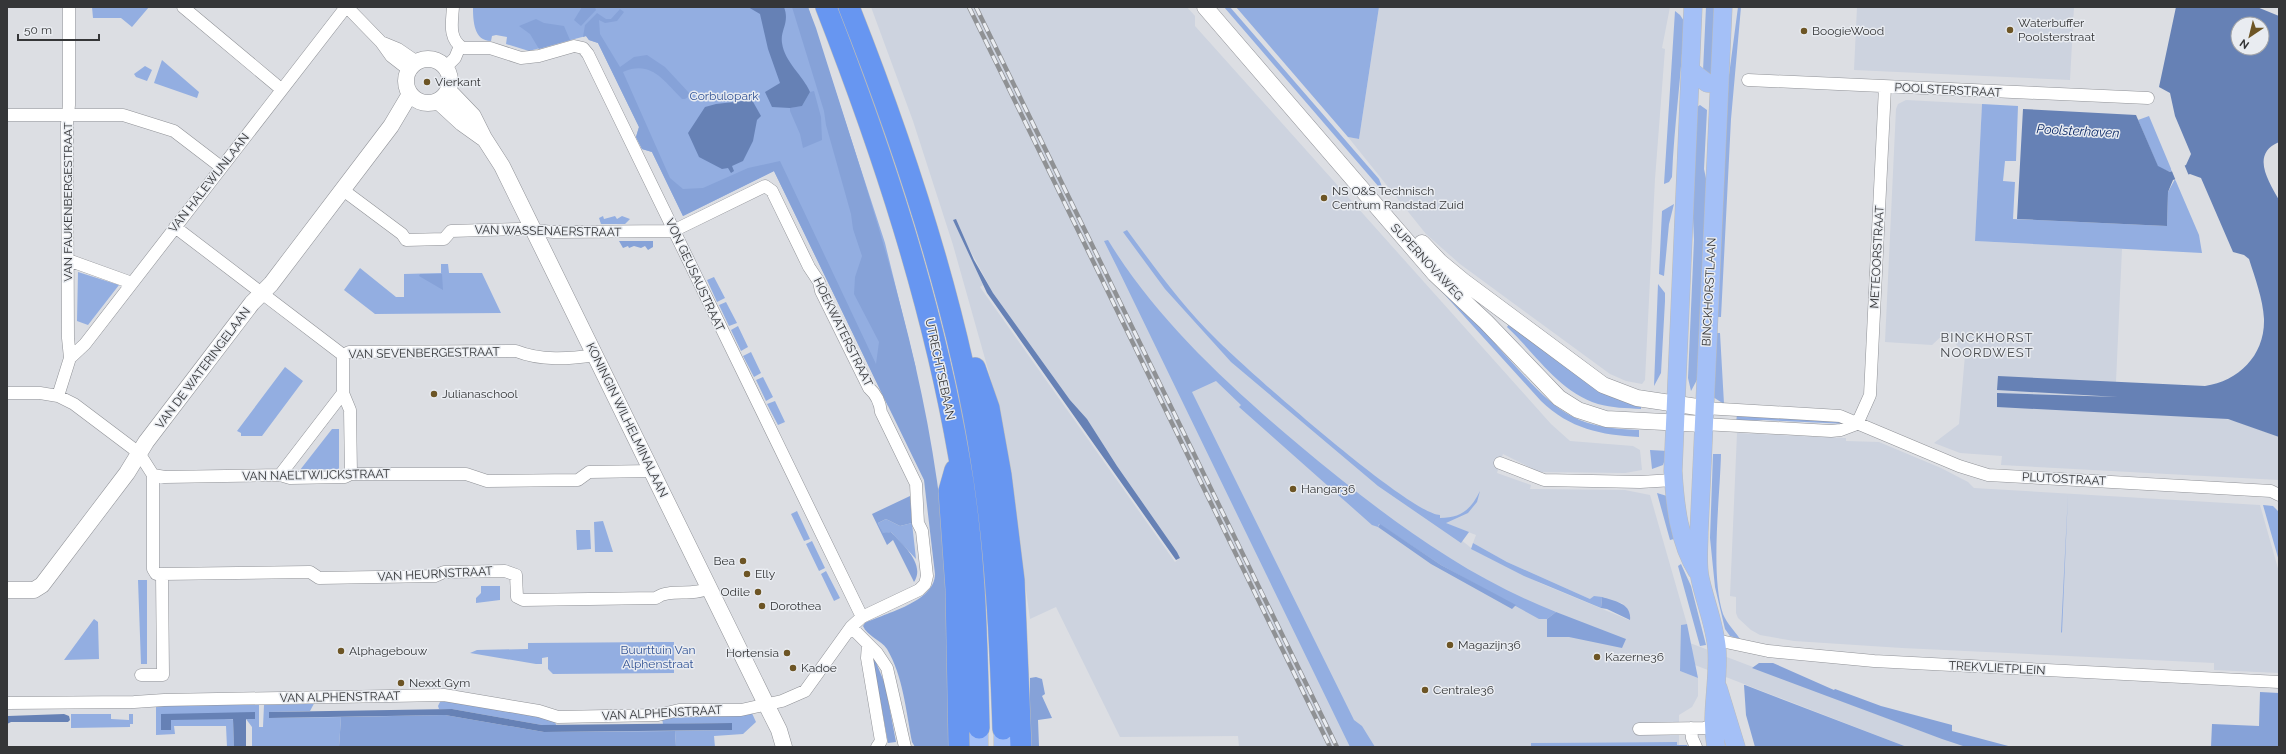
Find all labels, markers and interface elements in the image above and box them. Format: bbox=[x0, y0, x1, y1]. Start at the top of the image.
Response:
scale bar bbox=[18, 16, 99, 42]
place label: Waterbuffer Poolsterstraat bbox=[2018, 16, 2095, 44]
north arrow bbox=[2230, 16, 2270, 56]
text: 50 m bbox=[24, 23, 52, 37]
place label: BoogieWood bbox=[1812, 24, 1884, 38]
marker: Waterbuffer Poolsterstraat bbox=[2005, 25, 2015, 35]
marker: BoogieWood bbox=[1799, 26, 1809, 36]
text: N bbox=[2237, 36, 2252, 52]
place label: Vierkant bbox=[435, 75, 481, 89]
marker: Vierkant bbox=[422, 77, 432, 87]
street label: POOLSTERSTRAAT bbox=[1894, 80, 2003, 100]
park label: Corbulopark bbox=[689, 89, 759, 103]
water label: Poolsterhaven bbox=[2036, 121, 2120, 141]
street label: VAN FAUKENBERGESTRAAT bbox=[61, 122, 75, 282]
street label: VAN HALEWIJNLAAN bbox=[166, 131, 252, 235]
place label: NS O&S Technisch Centrum Randstad Zuid bbox=[1332, 184, 1464, 212]
marker: NS O&S Technisch Centrum Randstad Zuid bbox=[1319, 193, 1329, 203]
street label: METEOORSTRAAT bbox=[1867, 204, 1887, 309]
street label: VON GEUSAUSTRAAT bbox=[663, 216, 728, 334]
street label: SUPERNOVAWEG bbox=[1388, 221, 1466, 303]
street label: VAN WASSENAERSTRAAT bbox=[474, 223, 622, 239]
street label: BINCKHORSTLAAN bbox=[1699, 237, 1719, 347]
street label: HOEKWATERSTRAAT bbox=[810, 275, 876, 389]
street label: VAN DE WATERINGELAAN bbox=[153, 304, 253, 432]
street label: UTRECHTSEBAAN bbox=[922, 317, 958, 421]
district label: BINCKHORST NOORDWEST bbox=[1940, 330, 2034, 360]
street label: KONINGIN WILHELMINALAAN bbox=[583, 340, 671, 500]
street label: VAN SEVENBERGESTRAAT bbox=[348, 345, 500, 361]
place label: Julianaschool bbox=[442, 387, 518, 401]
marker: Julianaschool bbox=[429, 389, 439, 399]
street label: VAN NAELTWIJCKSTRAAT bbox=[242, 467, 391, 483]
street label: PLUTOSTRAAT bbox=[2022, 470, 2107, 488]
place label: Hangar36 bbox=[1301, 482, 1355, 496]
marker: Hangar36 bbox=[1288, 484, 1298, 494]
place label: Bea bbox=[713, 554, 735, 568]
marker: Bea bbox=[738, 556, 748, 566]
street label: VAN HEURNSTRAAT bbox=[377, 564, 494, 584]
place label: Elly bbox=[755, 567, 776, 581]
marker: Elly bbox=[742, 569, 752, 579]
place label: Odile bbox=[721, 585, 750, 599]
marker: Odile bbox=[753, 587, 763, 597]
place label: Dorothea bbox=[770, 599, 821, 613]
marker: Dorothea bbox=[757, 601, 767, 611]
place label: Magazijn36 bbox=[1458, 638, 1521, 652]
marker: Magazijn36 bbox=[1445, 640, 1455, 650]
park label: Buurttuin Van Alphenstraat bbox=[621, 643, 695, 671]
place label: Alphagebouw bbox=[349, 644, 427, 658]
marker: Alphagebouw bbox=[336, 646, 346, 656]
place label: Hortensia bbox=[726, 646, 779, 660]
marker: Hortensia bbox=[782, 648, 792, 658]
place label: Kazerne36 bbox=[1605, 650, 1664, 664]
marker: Kazerne36 bbox=[1592, 652, 1602, 662]
street label: TREKVLIETPLEIN bbox=[1948, 658, 2046, 678]
place label: Kadoe bbox=[801, 661, 837, 675]
marker: Kadoe bbox=[788, 663, 798, 673]
place label: Nexxt Gym bbox=[409, 676, 470, 690]
marker: Nexxt Gym bbox=[396, 678, 406, 688]
place label: Centrale36 bbox=[1433, 683, 1494, 697]
marker: Centrale36 bbox=[1420, 685, 1430, 695]
street label: VAN ALPHENSTRAAT bbox=[280, 689, 401, 705]
street label: VAN ALPHENSTRAAT bbox=[601, 703, 723, 723]

